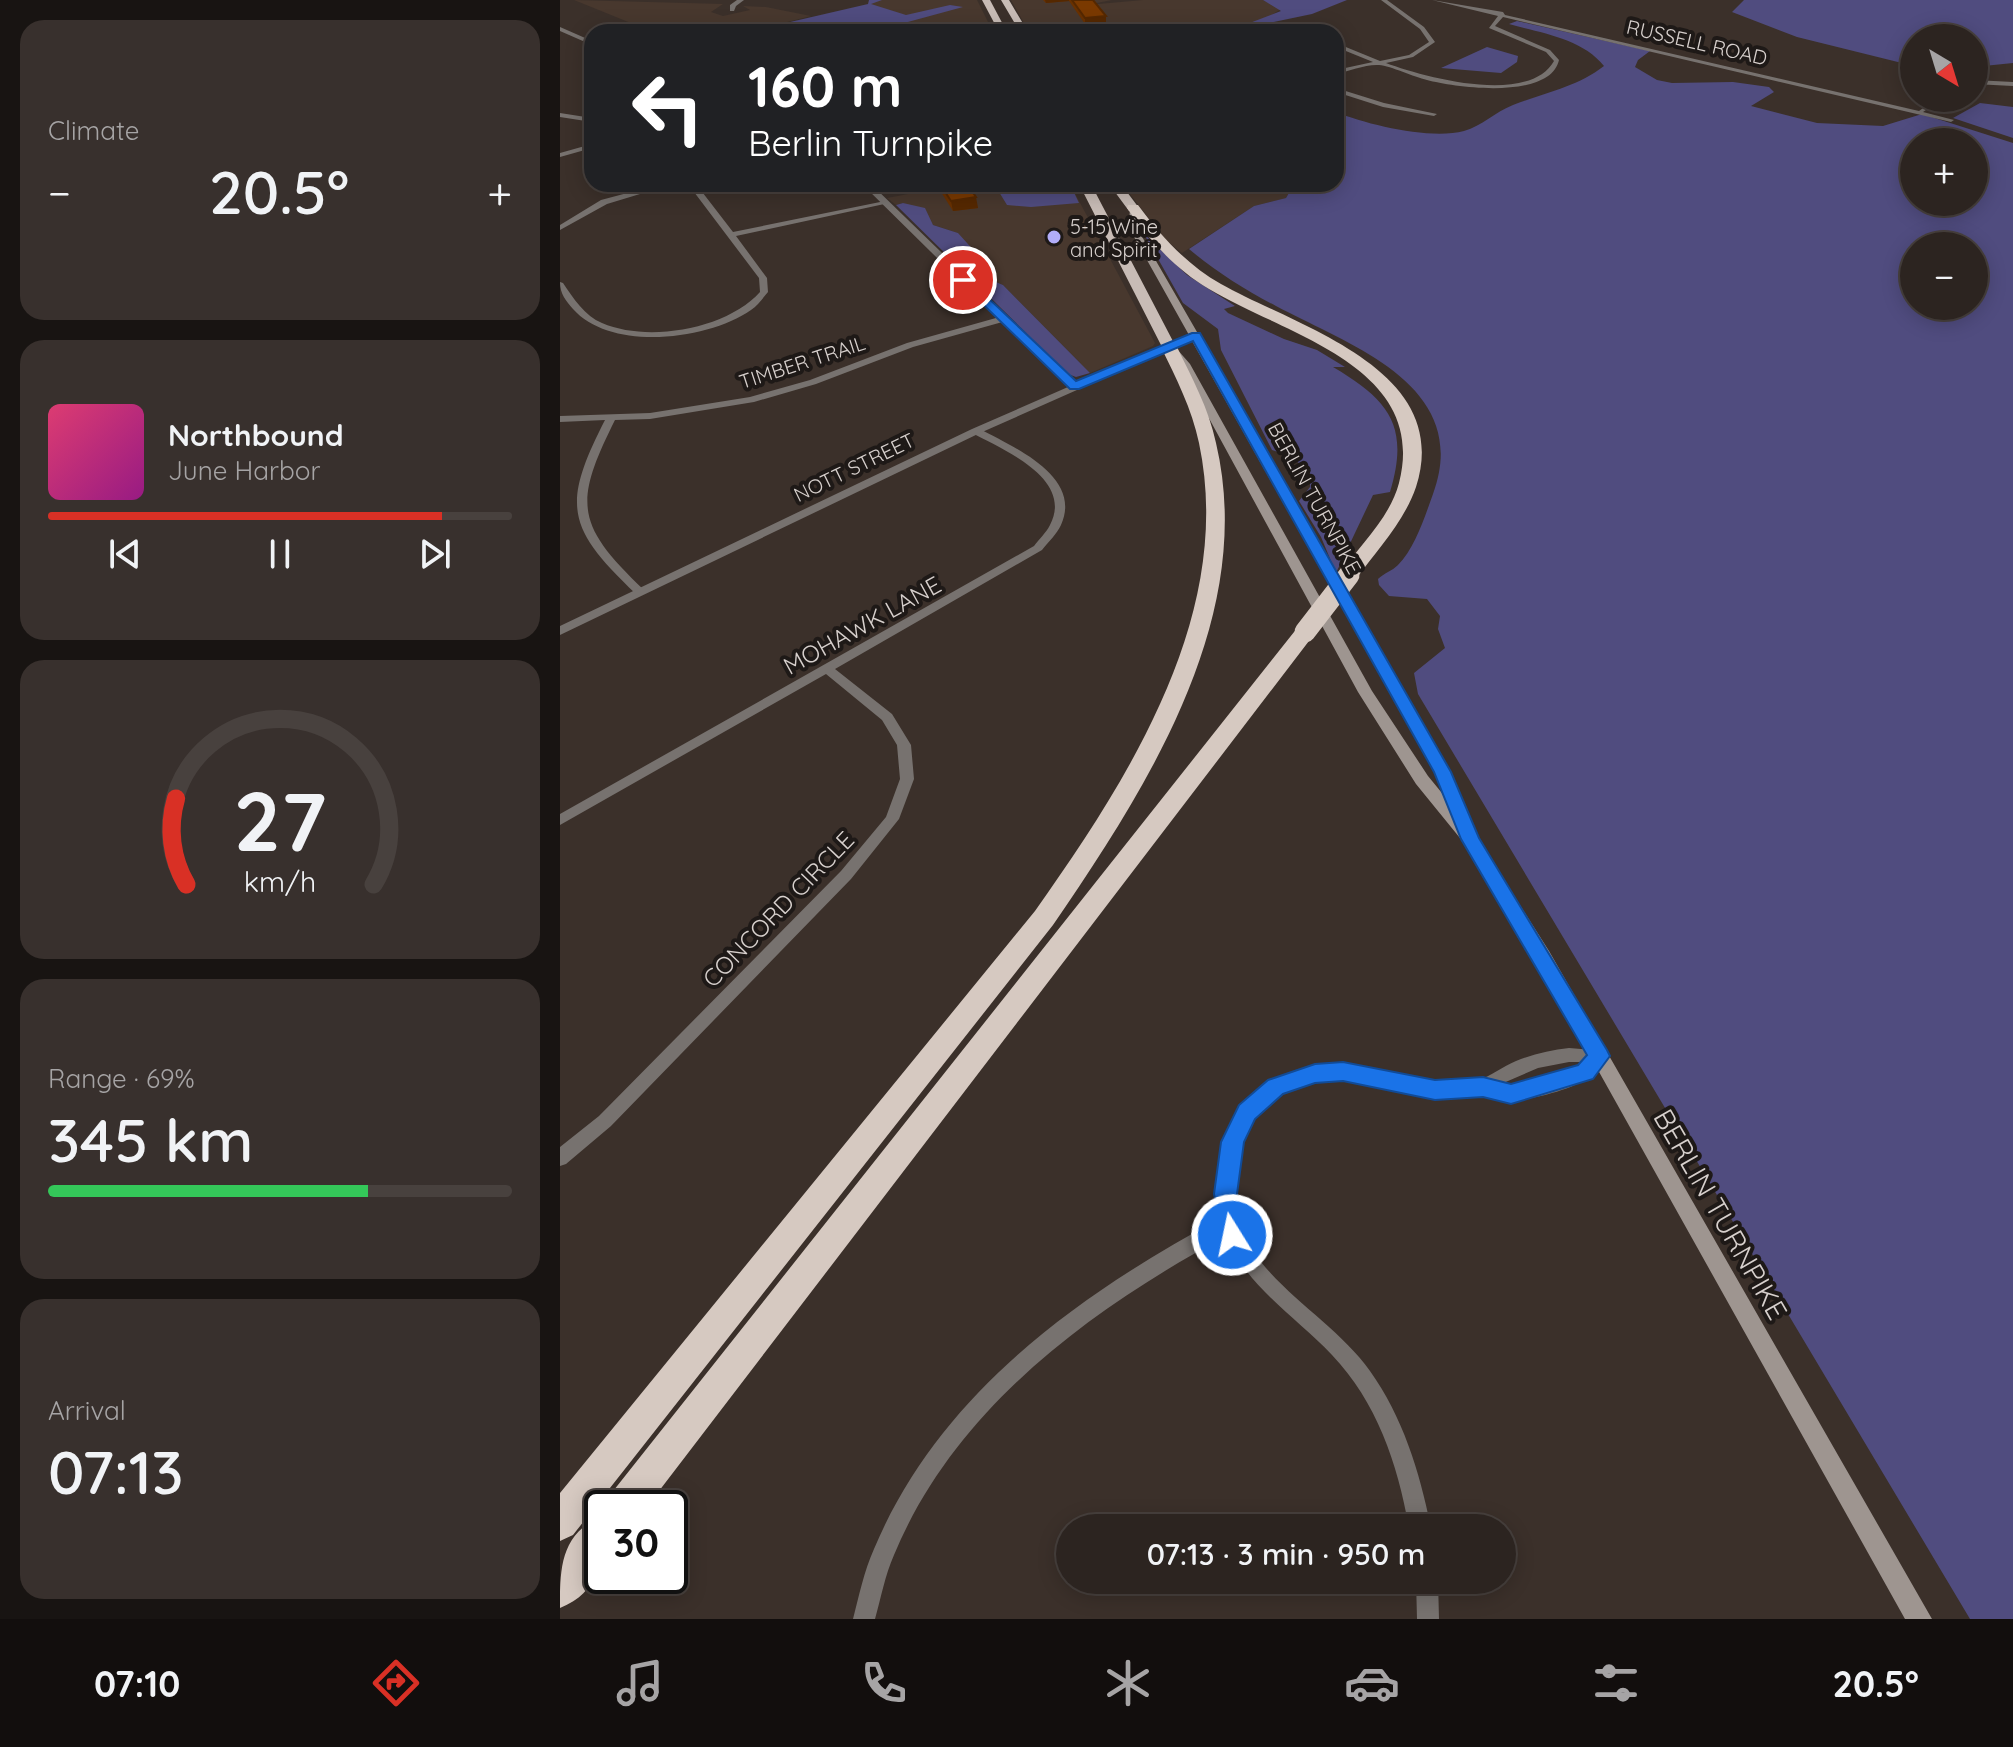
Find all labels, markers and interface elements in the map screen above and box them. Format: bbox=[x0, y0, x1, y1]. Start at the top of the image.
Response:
street label: RUSSELL ROAD bbox=[1624, 14, 1770, 70]
north arrow bbox=[1900, 24, 1988, 112]
map controls bbox=[1900, 24, 1988, 320]
text: 160 m bbox=[748, 51, 902, 121]
icon: left bbox=[616, 56, 720, 160]
text: Climate bbox=[48, 114, 139, 147]
text: Berlin Turnpike bbox=[748, 120, 993, 165]
button: + bbox=[1900, 128, 1988, 216]
text: 20.5° bbox=[209, 154, 349, 229]
text: − bbox=[48, 165, 71, 220]
text: + bbox=[487, 165, 512, 220]
place label: 5-15 Wine and Spirit bbox=[1070, 214, 1158, 262]
marker: 5-15 Wine and Spirit bbox=[1045, 228, 1063, 246]
button: − bbox=[1900, 232, 1988, 320]
pin bbox=[929, 246, 997, 314]
icon: arrive bbox=[941, 258, 985, 302]
street label: TIMBER TRAIL bbox=[736, 330, 868, 394]
text: Northbound bbox=[168, 416, 344, 454]
street label: BERLIN TURNPIKE bbox=[1263, 418, 1367, 578]
street label: NOTT STREET bbox=[790, 427, 918, 507]
text: June Harbor bbox=[168, 454, 320, 487]
icon: previous bbox=[103, 532, 147, 576]
icon: pause bbox=[258, 532, 302, 576]
icon: next bbox=[413, 532, 457, 576]
street label: MOHAWK LANE bbox=[778, 569, 946, 681]
text: 27 bbox=[233, 768, 327, 872]
street label: CONCORD CIRCLE bbox=[696, 825, 860, 993]
text: km/h bbox=[244, 864, 316, 900]
text: Range · 69% bbox=[48, 1062, 195, 1095]
text: 345 km bbox=[48, 1102, 253, 1177]
street label: BERLIN TURNPIKE bbox=[1647, 1102, 1795, 1326]
position arrow bbox=[1190, 1193, 1274, 1277]
text: Arrival bbox=[48, 1394, 126, 1427]
text: 07:13 bbox=[48, 1434, 184, 1509]
speed limit sign: 30 bbox=[584, 1490, 688, 1594]
text: 07:13 · 3 min · 950 m bbox=[1147, 1535, 1425, 1573]
icon: directions bbox=[368, 1655, 424, 1711]
icon: music bbox=[612, 1655, 668, 1711]
icon: phone bbox=[856, 1655, 912, 1711]
icon: climate bbox=[1100, 1655, 1156, 1711]
icon: car bbox=[1344, 1655, 1400, 1711]
icon: filters bbox=[1588, 1655, 1644, 1711]
text: 07:10 bbox=[94, 1661, 180, 1706]
text: 20.5° bbox=[1832, 1661, 1919, 1706]

